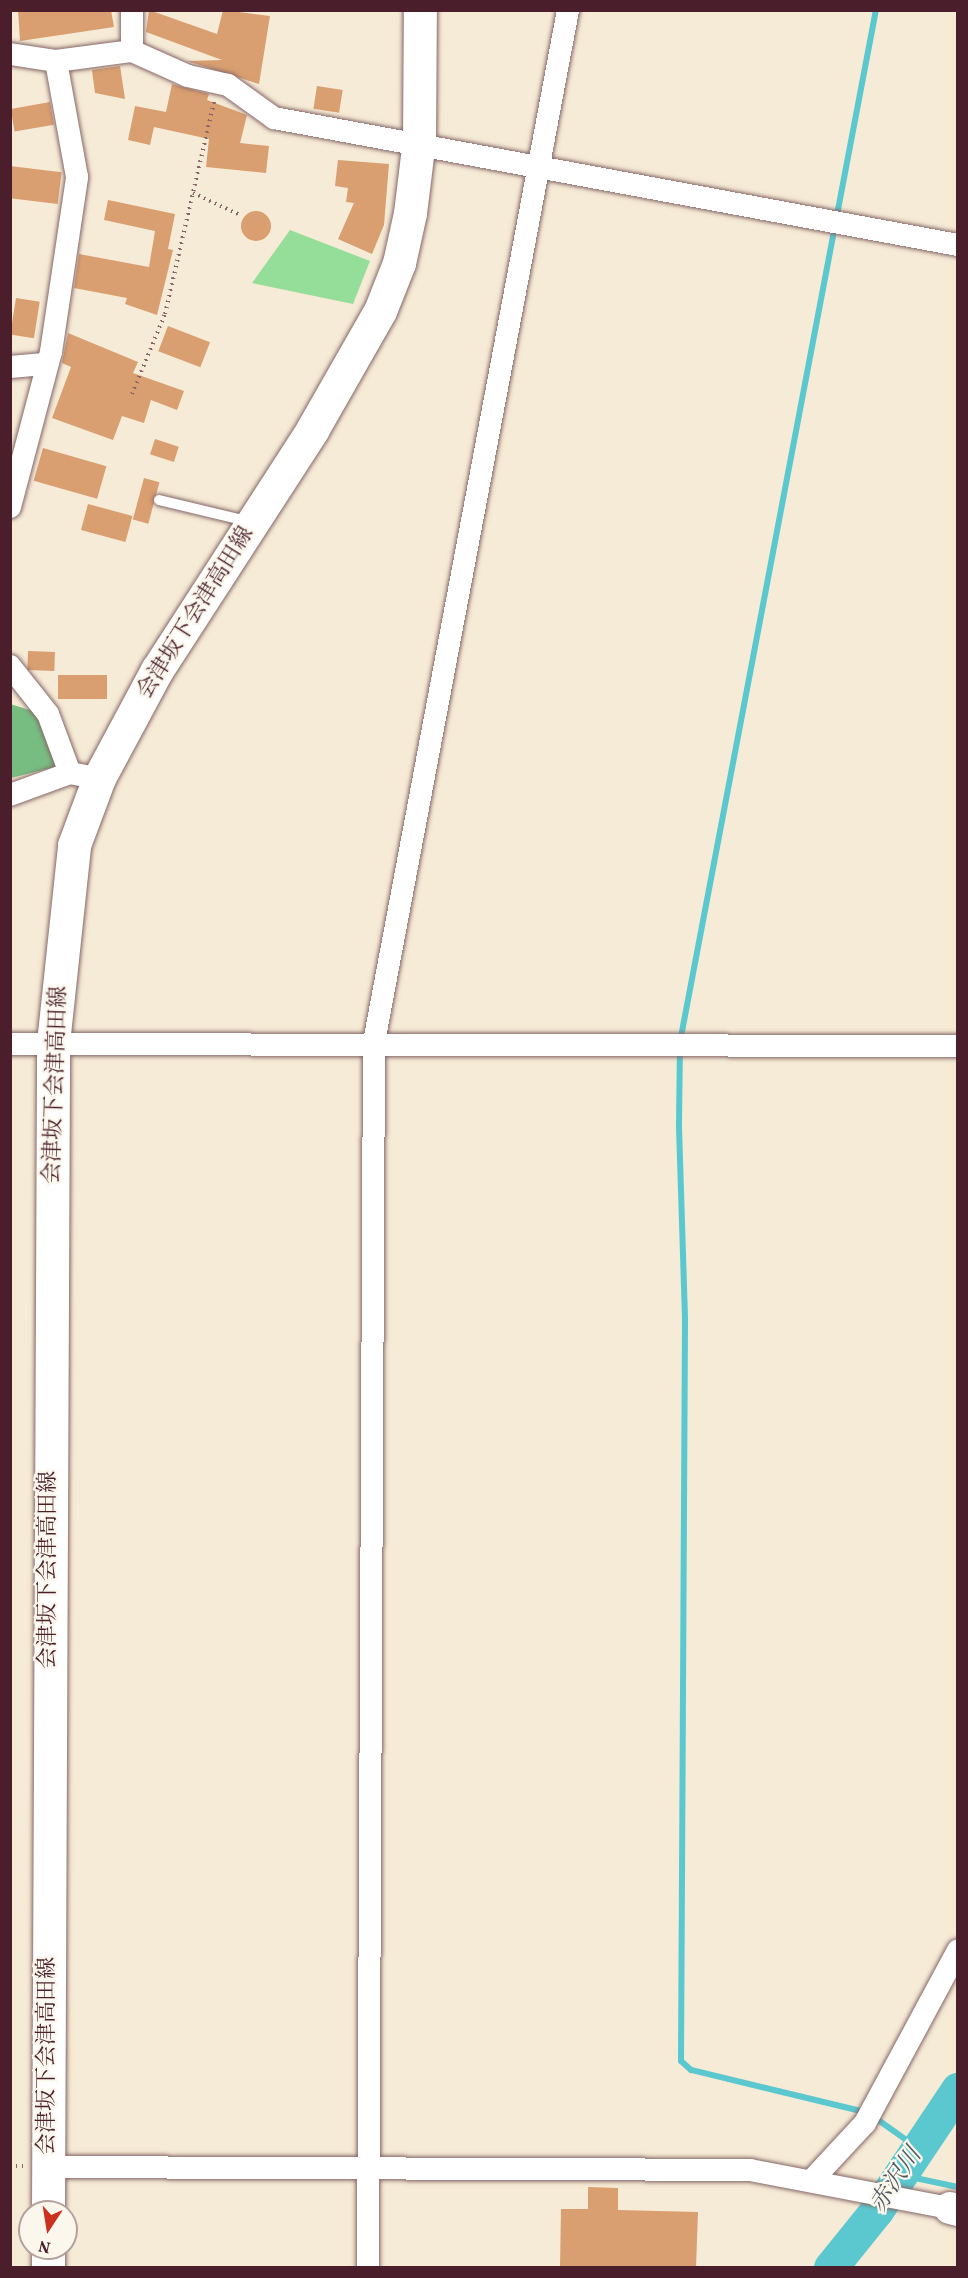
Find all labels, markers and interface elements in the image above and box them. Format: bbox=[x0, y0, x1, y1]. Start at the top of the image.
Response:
street label: 会津坂下会津高田線 bbox=[132, 522, 260, 704]
street label: 会津坂下会津高田線 bbox=[39, 986, 73, 1184]
street label: 会津坂下会津高田線 bbox=[36, 1471, 62, 1669]
street label: 会津坂下会津高田線 bbox=[35, 1957, 61, 2155]
water label: 赤沢川 bbox=[865, 2143, 929, 2219]
north arrow bbox=[18, 2200, 78, 2260]
text: N bbox=[37, 2234, 53, 2258]

